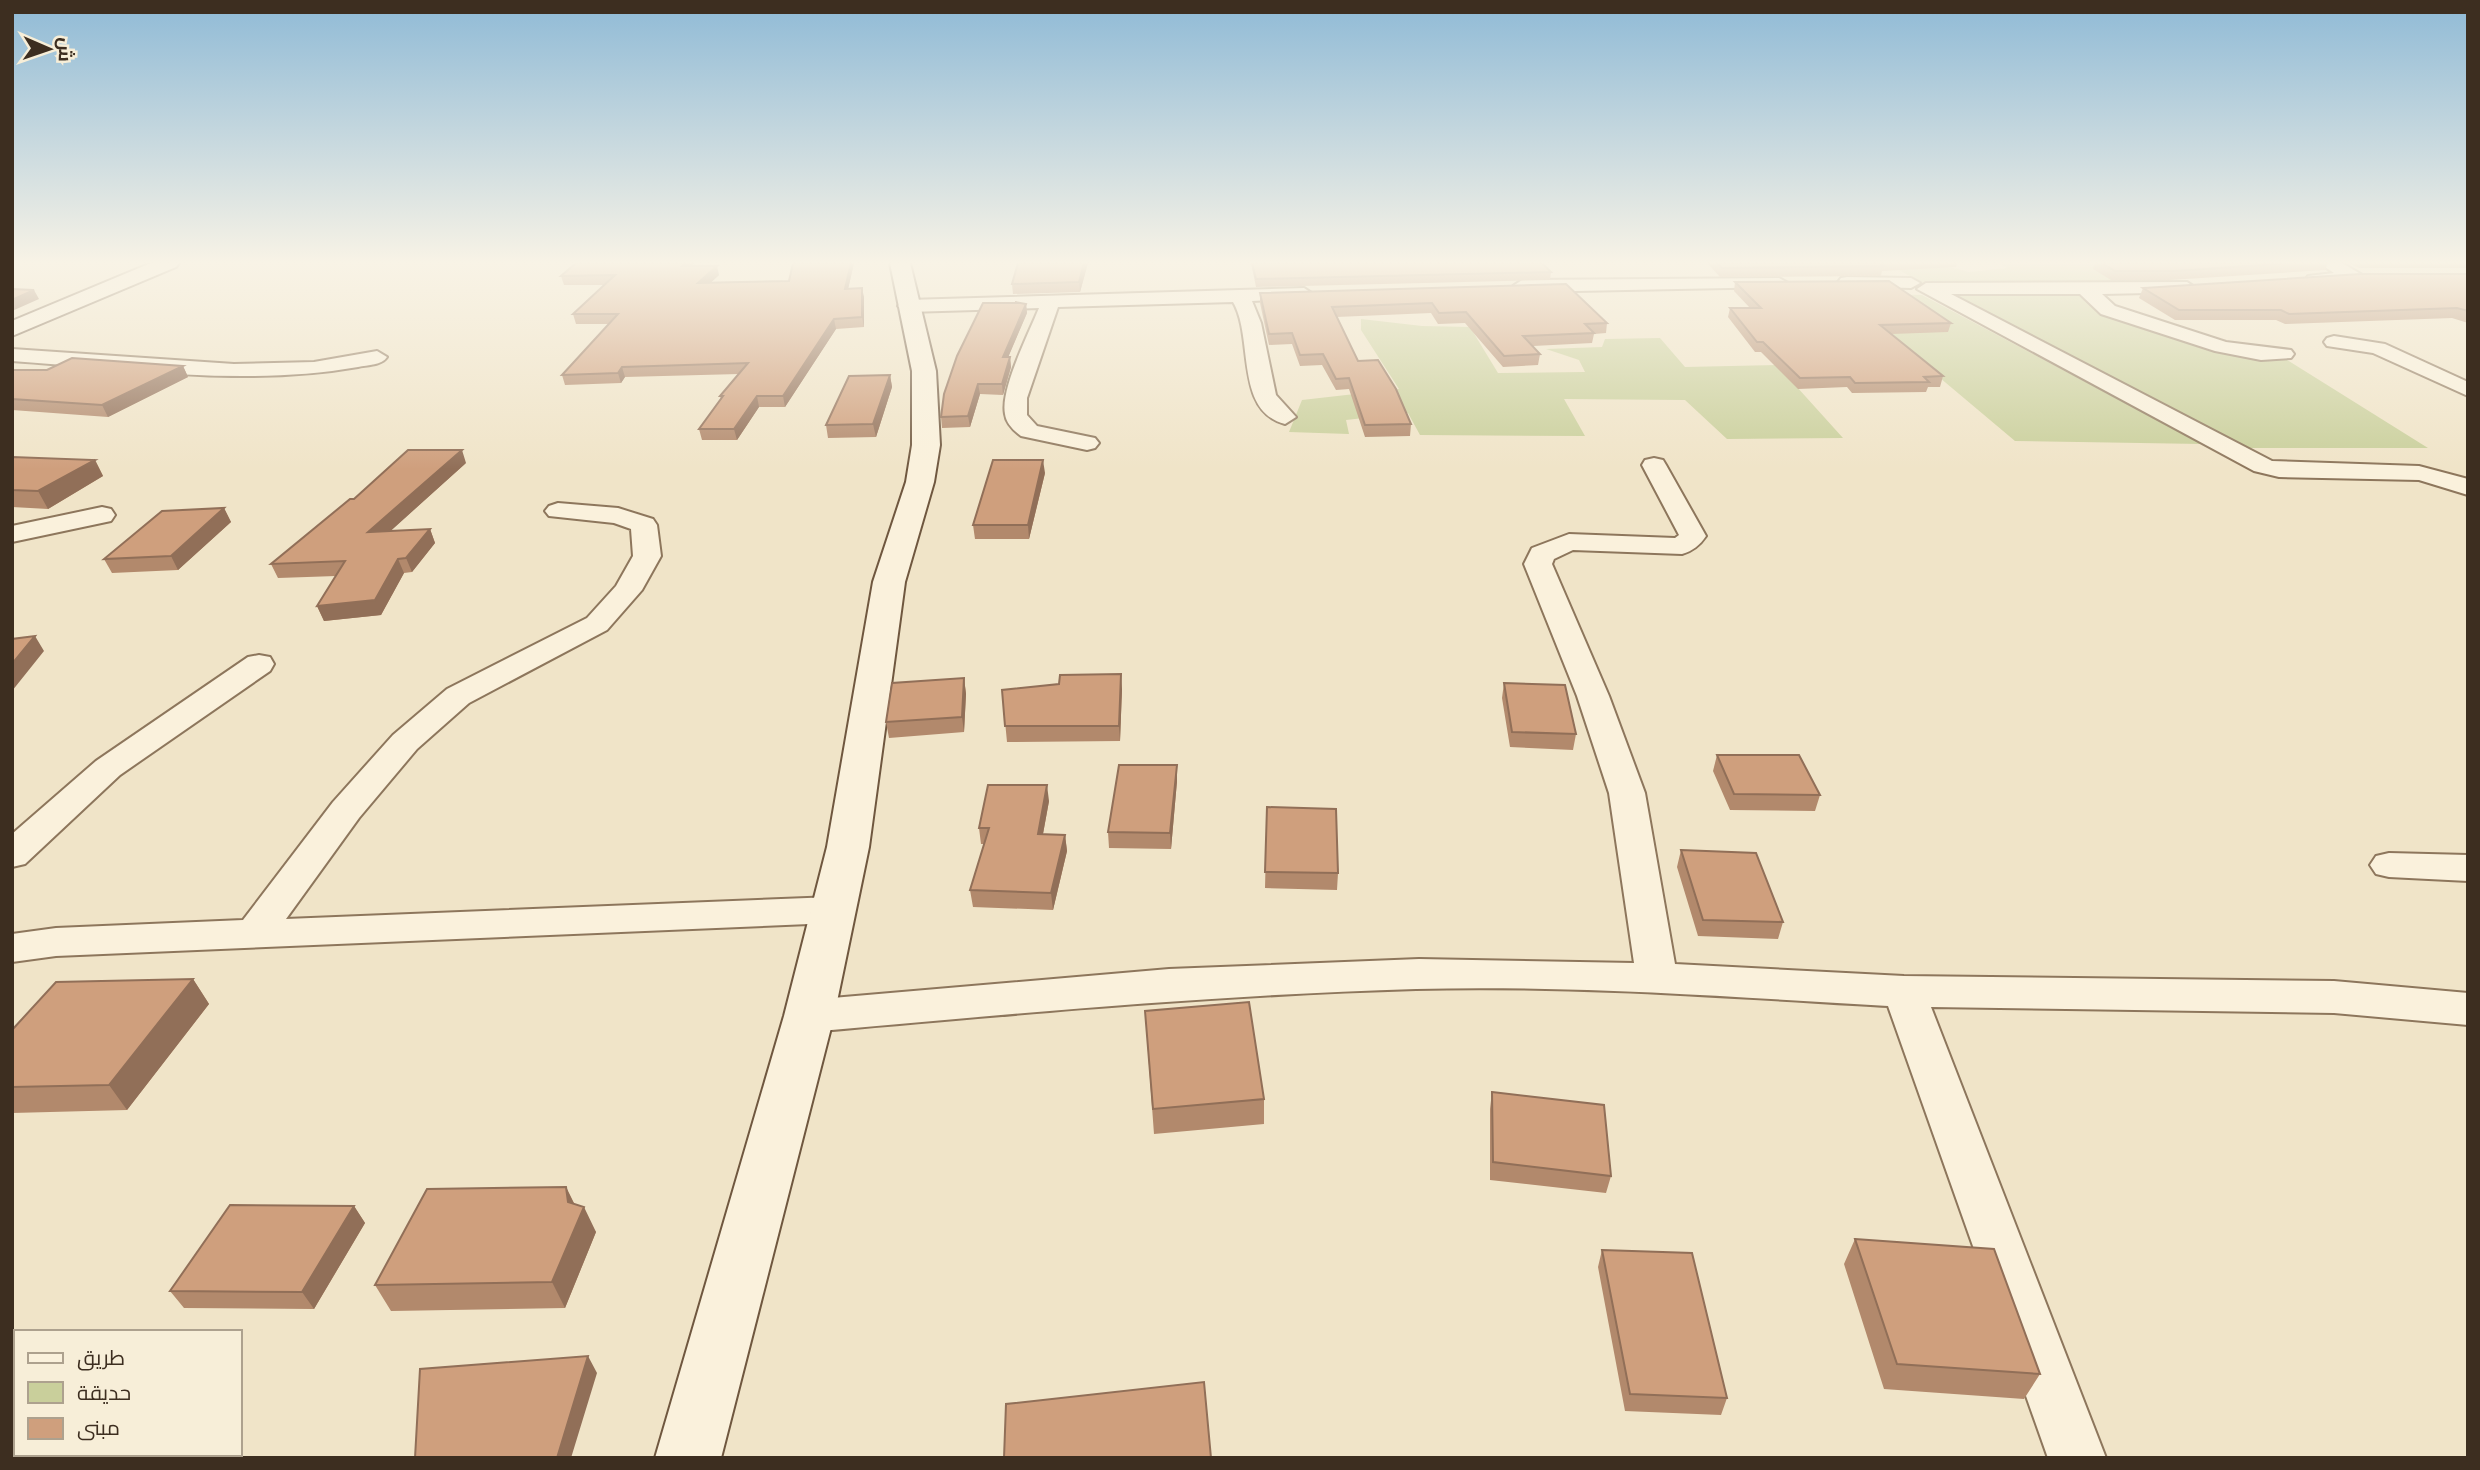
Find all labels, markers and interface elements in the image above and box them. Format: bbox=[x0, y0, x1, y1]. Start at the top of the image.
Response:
north arrow bbox=[14, 14, 84, 84]
text: ش bbox=[54, 37, 80, 62]
legend bbox=[14, 1330, 242, 1456]
text: طريق bbox=[77, 1342, 125, 1371]
text: حديقة bbox=[77, 1377, 131, 1405]
text: مبنى bbox=[77, 1412, 120, 1441]

